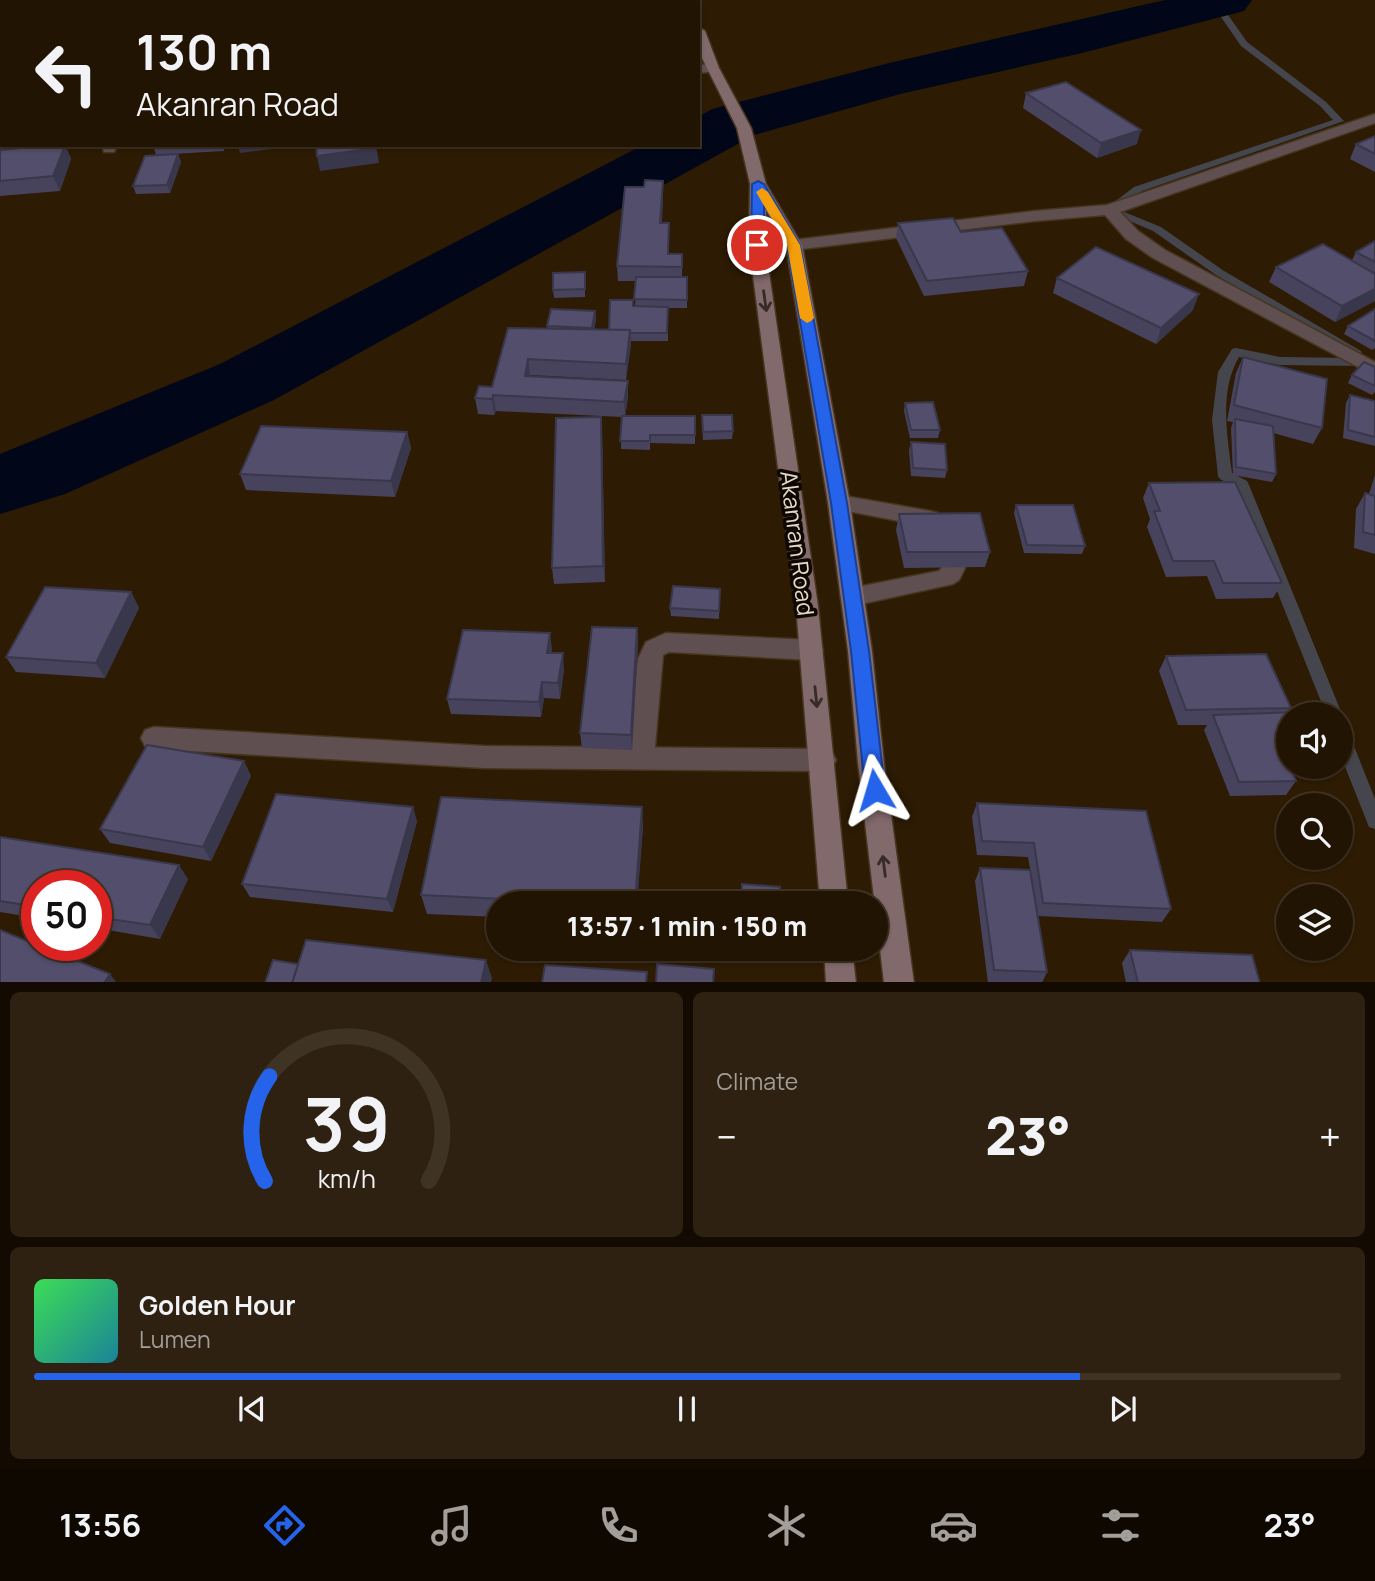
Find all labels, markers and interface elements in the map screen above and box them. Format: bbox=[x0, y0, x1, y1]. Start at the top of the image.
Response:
text: 130 m bbox=[136, 18, 272, 85]
icon: left bbox=[21, 28, 112, 119]
text: Akanran Road bbox=[136, 82, 339, 126]
pin bbox=[727, 215, 787, 275]
icon: arrive bbox=[738, 226, 776, 264]
one-way arrow bbox=[759, 289, 772, 312]
street label: Akanran Road bbox=[773, 469, 823, 617]
one-way arrow bbox=[810, 685, 823, 707]
map controls bbox=[1276, 702, 1353, 961]
button: sound bbox=[1276, 702, 1353, 779]
position arrow bbox=[838, 753, 912, 827]
button: search bbox=[1276, 793, 1353, 870]
one-way arrow bbox=[878, 855, 891, 878]
speed limit sign: 50 bbox=[21, 870, 112, 961]
button: layers bbox=[1276, 884, 1353, 961]
text: 13:57 · 1 min · 150 m bbox=[567, 908, 807, 944]
text: Climate bbox=[717, 1065, 798, 1097]
text: 39 bbox=[302, 1073, 390, 1173]
text: 23° bbox=[985, 1100, 1071, 1171]
text: − bbox=[717, 1110, 737, 1162]
text: + bbox=[1319, 1110, 1341, 1162]
text: km/h bbox=[317, 1160, 375, 1195]
text: Golden Hour bbox=[139, 1287, 296, 1323]
text: Lumen bbox=[139, 1323, 211, 1355]
icon: previous bbox=[233, 1390, 271, 1428]
icon: pause bbox=[668, 1390, 706, 1428]
icon: next bbox=[1104, 1390, 1142, 1428]
icon: directions bbox=[260, 1501, 309, 1550]
icon: music bbox=[427, 1501, 476, 1550]
icon: phone bbox=[594, 1501, 643, 1550]
icon: climate bbox=[762, 1501, 811, 1550]
icon: car bbox=[929, 1501, 978, 1550]
icon: filters bbox=[1096, 1501, 1145, 1550]
text: 13:56 bbox=[59, 1503, 141, 1547]
text: 23° bbox=[1264, 1503, 1316, 1547]

